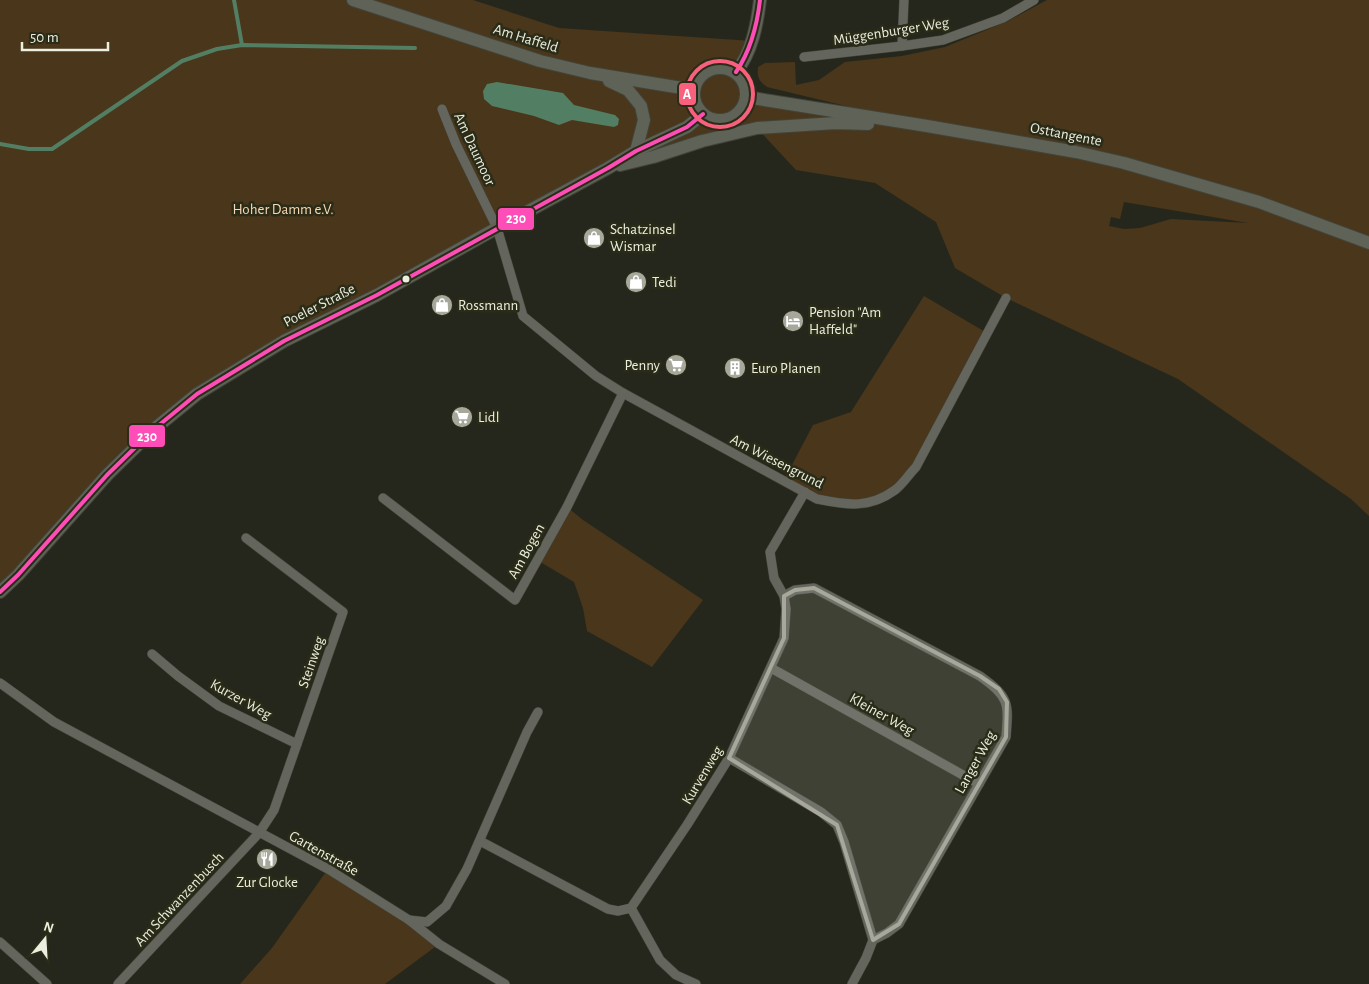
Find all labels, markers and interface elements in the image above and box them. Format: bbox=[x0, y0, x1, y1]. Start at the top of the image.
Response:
street label: Müggenburger Weg bbox=[832, 15, 951, 48]
scale bar bbox=[22, 20, 109, 52]
street label: Am Haffeld bbox=[492, 22, 560, 56]
text: 50 m bbox=[30, 30, 59, 45]
line badge: A bbox=[678, 82, 697, 106]
text: A bbox=[683, 88, 692, 102]
street label: Am Daumoor bbox=[451, 110, 498, 188]
street label: Osttangente bbox=[1029, 120, 1103, 149]
park label: Hoher Damm e.V. bbox=[232, 202, 334, 217]
line badge: 230 bbox=[497, 207, 535, 231]
text: 230 bbox=[506, 212, 526, 226]
place label: Schatzinsel Wismar bbox=[610, 222, 676, 254]
shop icon: Schatzinsel Wismar bbox=[582, 226, 606, 250]
shop icon: Tedi bbox=[624, 270, 648, 294]
unlabelled marker bbox=[401, 274, 411, 284]
place label: Tedi bbox=[652, 275, 677, 290]
street label: Poeler Straße bbox=[281, 281, 358, 330]
shop icon: Rossmann bbox=[430, 293, 454, 317]
place label: Rossmann bbox=[458, 298, 518, 313]
place label: Pension "Am Haffeld" bbox=[809, 305, 881, 337]
hotel icon: Pension "Am Haffeld" bbox=[781, 309, 805, 333]
supermarket icon: Penny bbox=[664, 353, 688, 377]
building icon: Euro Planen bbox=[723, 356, 747, 380]
place label: Penny bbox=[624, 358, 661, 373]
place label: Euro Planen bbox=[751, 361, 821, 376]
supermarket icon: Lidl bbox=[450, 405, 474, 429]
place label: Lidl bbox=[478, 410, 499, 425]
line badge: 230 bbox=[128, 424, 166, 448]
text: 230 bbox=[137, 430, 157, 444]
street label: Am Wiesengrund bbox=[728, 432, 826, 491]
street label: Am Bogen bbox=[505, 521, 548, 581]
street label: Steinweg bbox=[296, 634, 328, 690]
street label: Kurzer Weg bbox=[208, 677, 274, 723]
street label: Kleiner Weg bbox=[847, 691, 917, 739]
street label: Langer Weg bbox=[952, 728, 999, 796]
street label: Kurvenweg bbox=[679, 743, 726, 807]
street label: Gartenstraße bbox=[286, 828, 361, 879]
restaurant icon: Zur Glocke bbox=[255, 847, 279, 871]
street label: Am Schwanzenbusch bbox=[132, 849, 227, 949]
place label: Zur Glocke bbox=[236, 875, 298, 890]
north arrow bbox=[20, 914, 70, 964]
text: N bbox=[42, 919, 56, 936]

